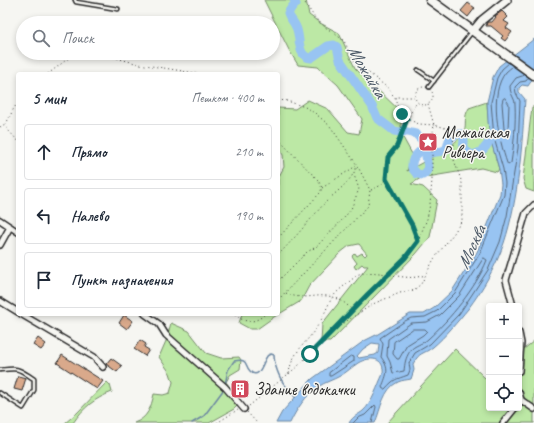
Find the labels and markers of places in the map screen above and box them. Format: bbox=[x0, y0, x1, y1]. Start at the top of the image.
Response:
place label: Можайская Ривьера bbox=[442, 122, 510, 163]
place icon: Можайская Ривьера bbox=[417, 131, 439, 153]
building icon: Здание водокачки bbox=[229, 378, 251, 400]
place label: Здание водокачки bbox=[254, 379, 356, 400]

